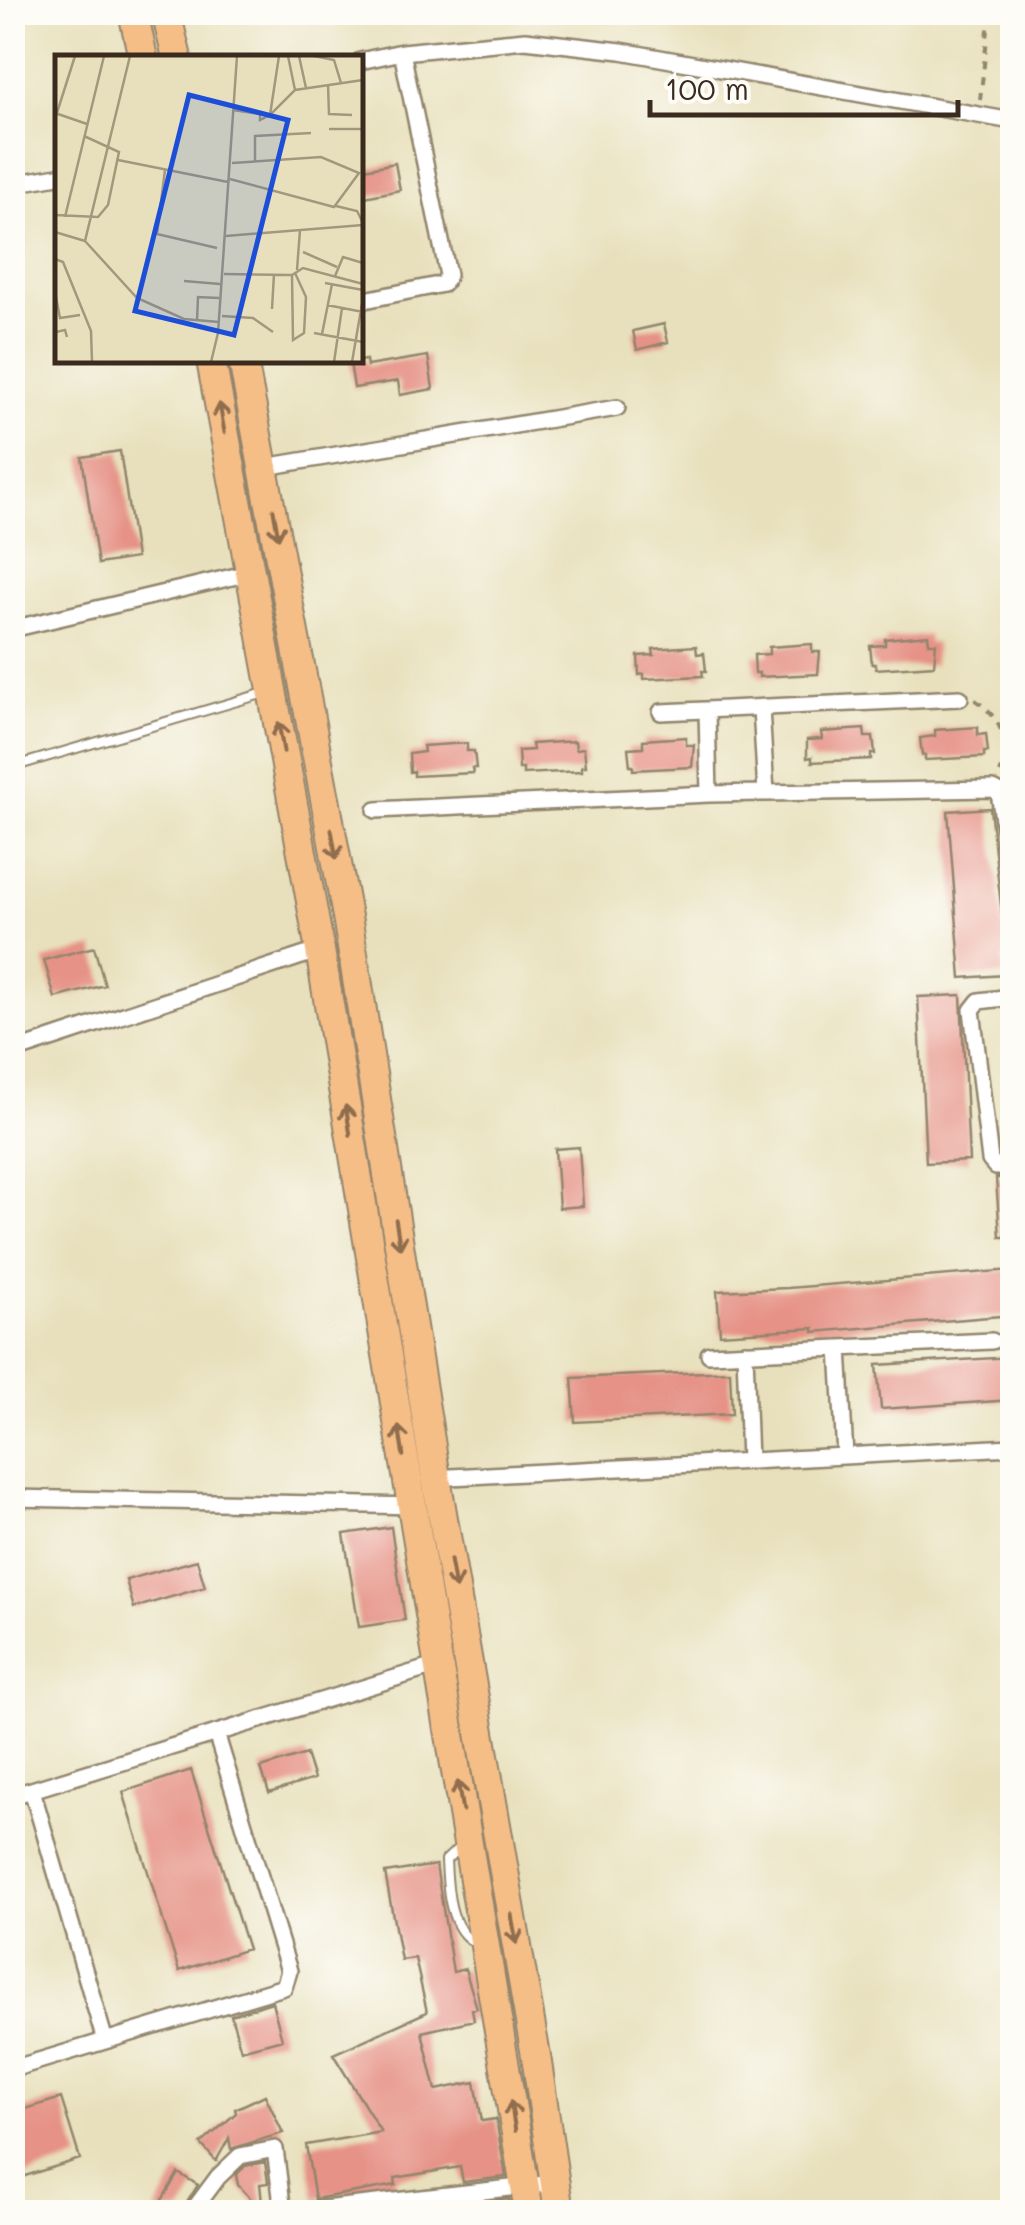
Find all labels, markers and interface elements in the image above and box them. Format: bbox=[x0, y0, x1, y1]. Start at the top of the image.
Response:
inset map bbox=[55, 55, 362, 362]
scale bar bbox=[650, 55, 958, 117]
text: 100 m bbox=[665, 68, 749, 108]
one-way arrow bbox=[211, 403, 230, 435]
one-way arrow bbox=[267, 508, 286, 540]
one-way arrow bbox=[271, 722, 290, 754]
one-way arrow bbox=[325, 827, 344, 859]
one-way arrow bbox=[338, 1104, 357, 1137]
one-way arrow bbox=[389, 1217, 407, 1250]
one-way arrow bbox=[391, 1425, 410, 1457]
one-way arrow bbox=[444, 1557, 463, 1590]
one-way arrow bbox=[450, 1780, 469, 1812]
one-way arrow bbox=[505, 1912, 524, 1944]
one-way arrow bbox=[503, 2101, 522, 2133]

